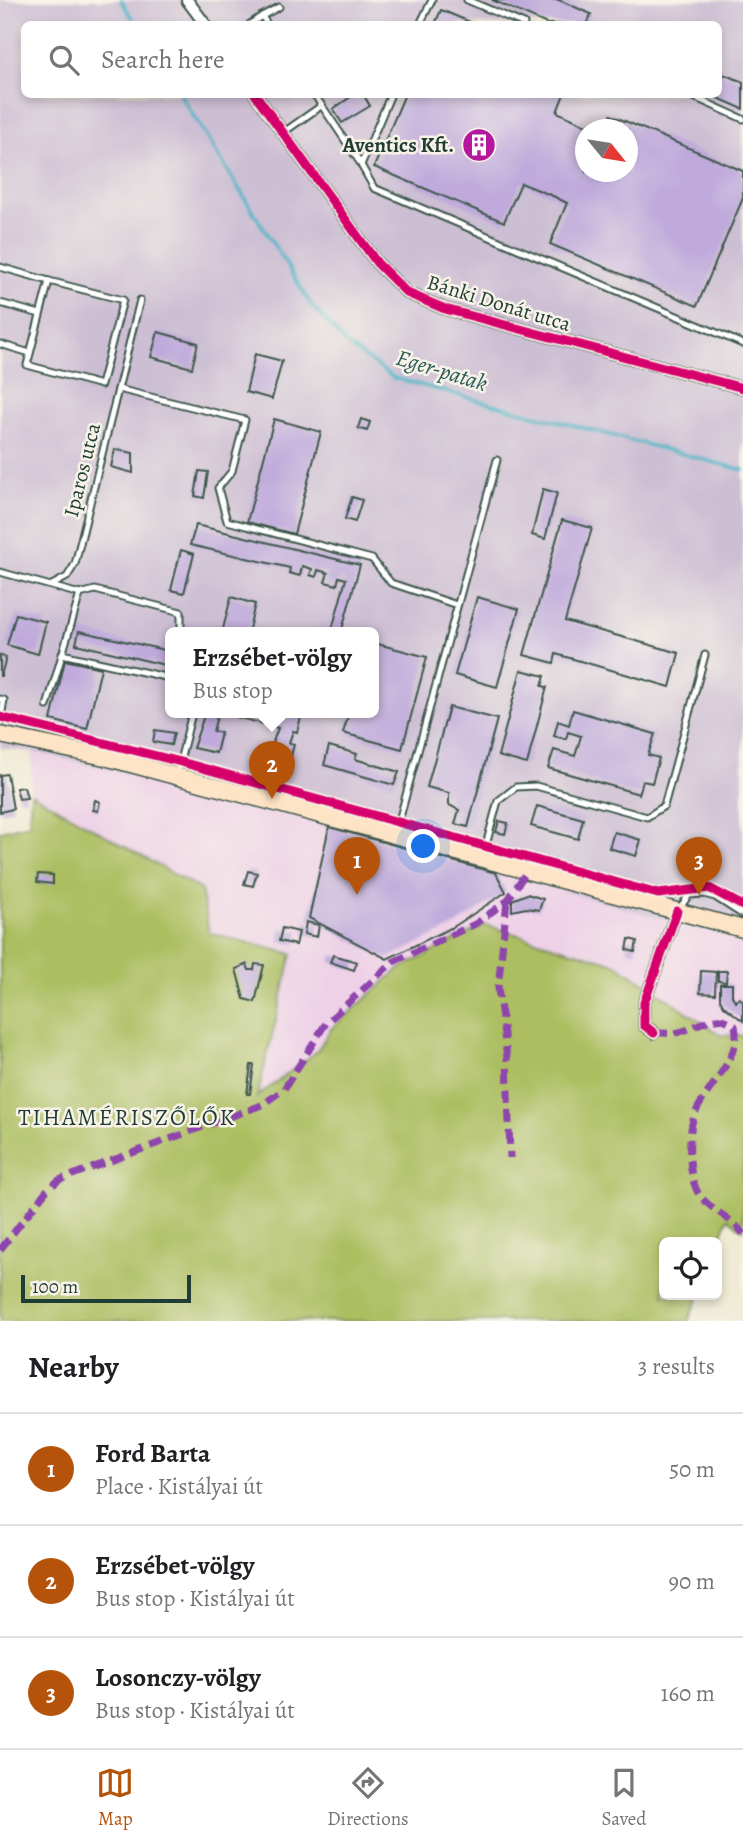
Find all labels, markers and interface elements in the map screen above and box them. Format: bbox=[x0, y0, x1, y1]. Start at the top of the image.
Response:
search box bbox=[21, 21, 722, 98]
icon: search bbox=[45, 41, 83, 79]
text: Search here bbox=[101, 42, 225, 77]
north arrow bbox=[575, 119, 638, 182]
building icon: Aventics Kft. bbox=[460, 126, 498, 164]
place label: Aventics Kft. bbox=[341, 131, 454, 159]
street label: Bánki Donát utca bbox=[424, 268, 574, 338]
water label: Eger-patak bbox=[393, 342, 491, 399]
street label: Iparos utca bbox=[57, 420, 107, 520]
popup bbox=[165, 627, 379, 718]
text: Erzsébet-völgy bbox=[192, 640, 352, 675]
text: Bus stop bbox=[192, 675, 273, 706]
pin: 2 bbox=[249, 741, 295, 799]
your location bbox=[406, 829, 440, 863]
pin: 1 bbox=[334, 837, 380, 895]
pin: 3 bbox=[676, 837, 722, 895]
district label: TIHAMÉRISZŐLŐK bbox=[18, 1102, 236, 1133]
map controls bbox=[659, 1237, 722, 1300]
button: locate bbox=[659, 1237, 722, 1300]
scale bar bbox=[21, 1272, 191, 1304]
text: 100 m bbox=[32, 1274, 78, 1300]
text: Nearby bbox=[28, 1347, 119, 1387]
text: 3 results bbox=[638, 1351, 715, 1382]
text: Ford Barta bbox=[95, 1436, 211, 1471]
text: 1 bbox=[47, 1454, 55, 1485]
text: 50 m bbox=[669, 1454, 715, 1485]
text: Place · Kistályai út bbox=[95, 1471, 263, 1502]
text: Erzsébet-völgy bbox=[95, 1548, 255, 1583]
text: 2 bbox=[45, 1566, 57, 1597]
text: 90 m bbox=[669, 1566, 715, 1597]
text: Bus stop · Kistályai út bbox=[95, 1583, 295, 1614]
text: Losonczy-völgy bbox=[95, 1660, 261, 1695]
text: 3 bbox=[46, 1678, 56, 1709]
text: 160 m bbox=[661, 1678, 715, 1709]
text: Bus stop · Kistályai út bbox=[95, 1695, 295, 1726]
tab: Map bbox=[96, 1764, 134, 1832]
tab: Directions bbox=[327, 1764, 409, 1832]
tab: Saved bbox=[602, 1764, 647, 1832]

